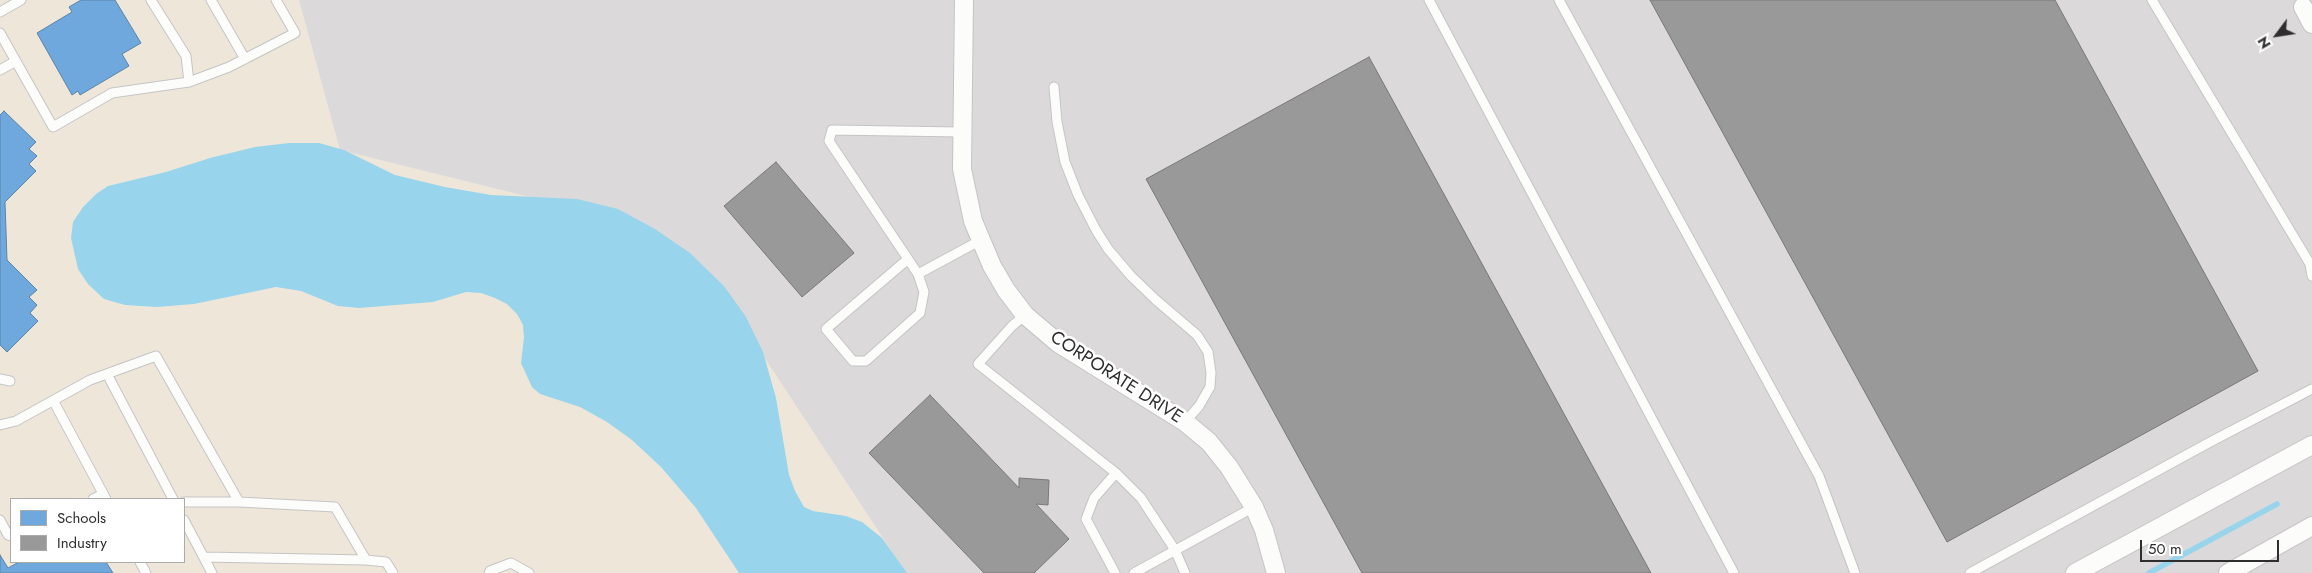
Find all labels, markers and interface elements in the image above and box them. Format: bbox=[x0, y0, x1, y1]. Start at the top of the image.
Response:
north arrow bbox=[2252, 10, 2302, 60]
text: N bbox=[2253, 33, 2276, 53]
street label: CORPORATE DRIVE bbox=[1046, 327, 1186, 429]
legend bbox=[10, 498, 185, 563]
text: Schools bbox=[57, 507, 106, 529]
scale bar bbox=[2142, 530, 2281, 562]
text: Industry bbox=[57, 532, 107, 554]
text: 50 m bbox=[2148, 538, 2182, 560]

